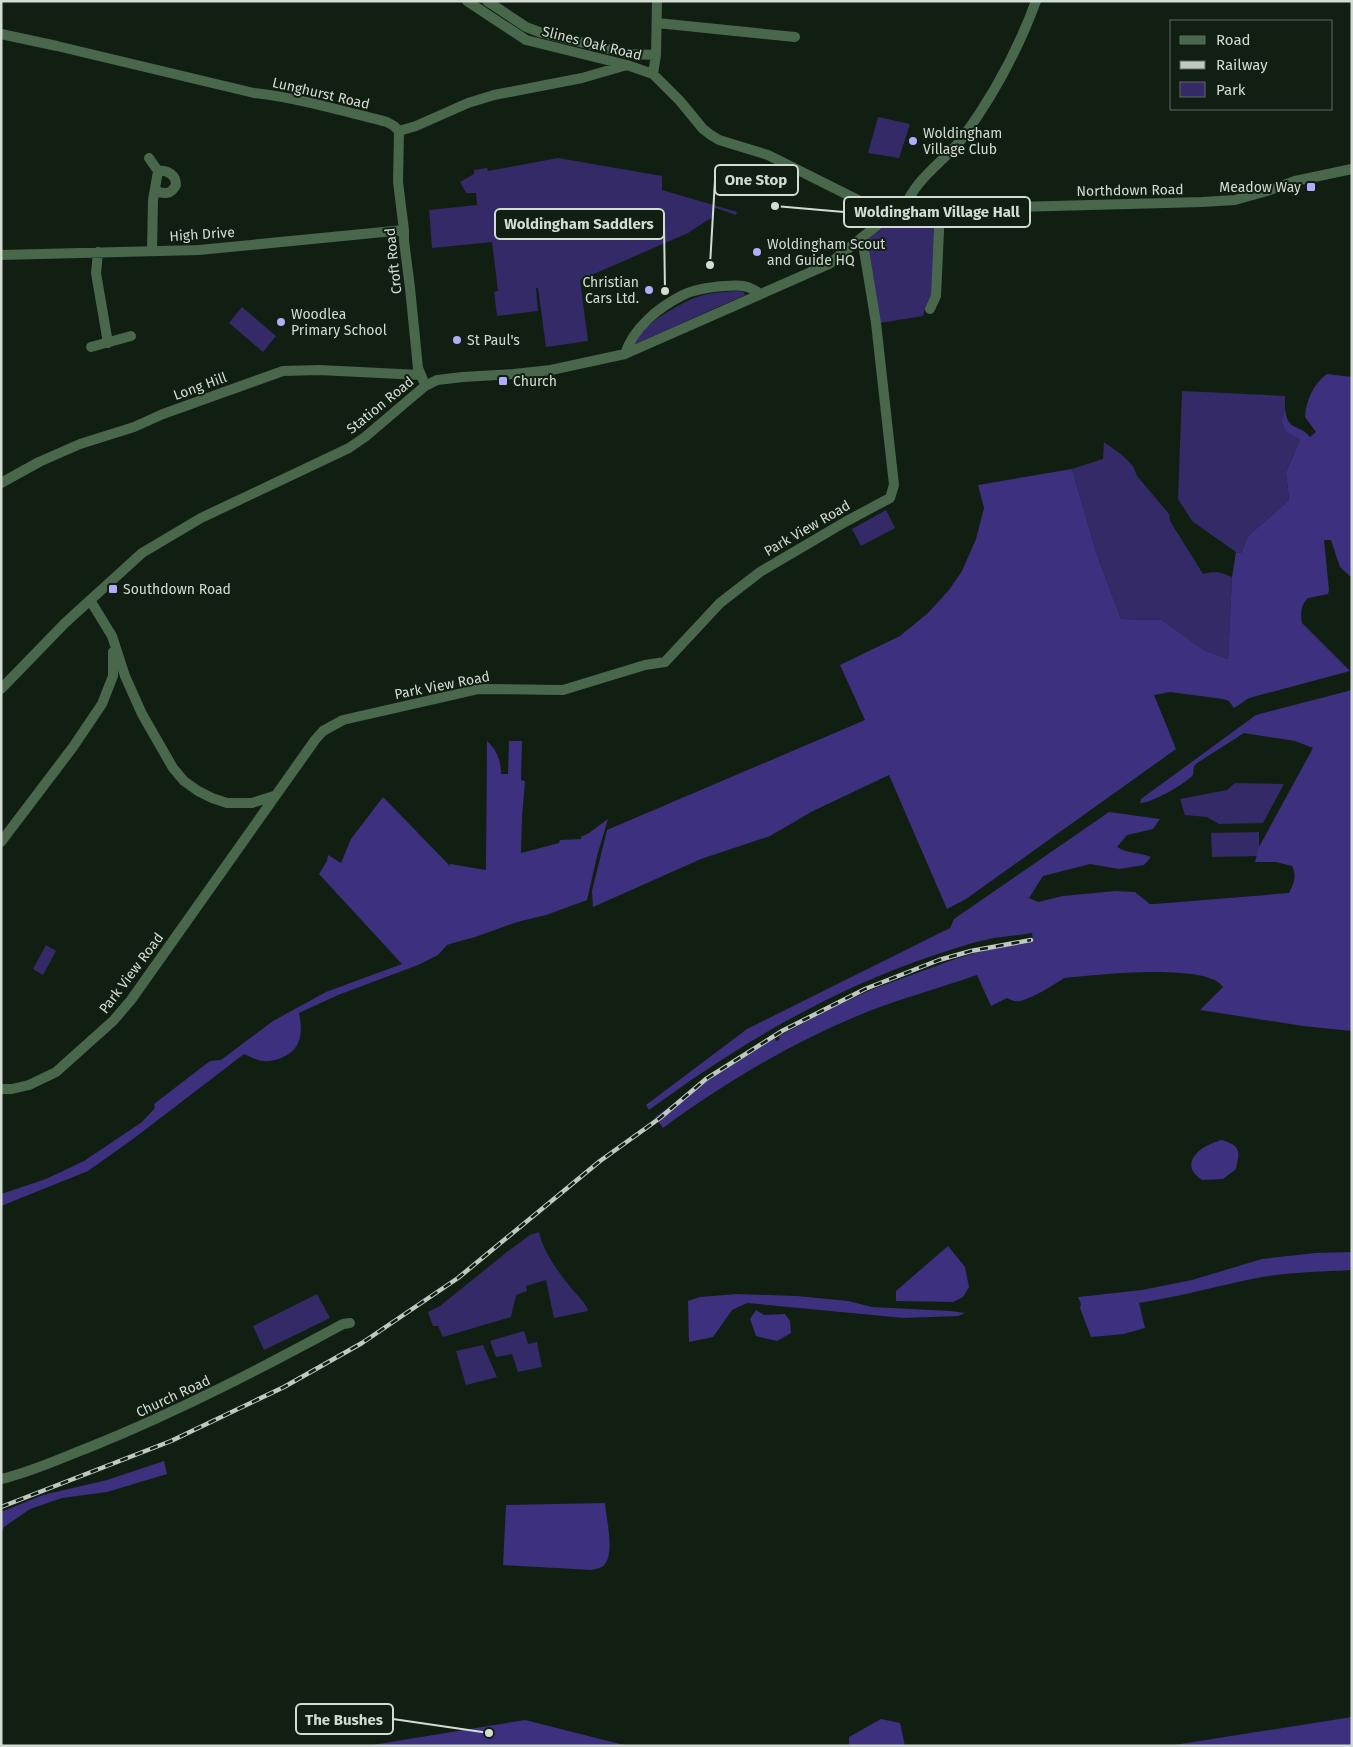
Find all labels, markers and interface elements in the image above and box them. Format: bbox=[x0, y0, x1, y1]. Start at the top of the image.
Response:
legend bbox=[1170, 20, 1333, 110]
street label: Slines Oak Road bbox=[540, 23, 643, 64]
text: Road bbox=[1216, 31, 1251, 49]
text: Railway bbox=[1216, 56, 1268, 74]
street label: Lunghurst Road bbox=[270, 74, 371, 113]
text: Park bbox=[1216, 81, 1246, 99]
place label: Woldingham Village Club bbox=[923, 125, 1002, 158]
marker: Woldingham Village Club bbox=[907, 135, 919, 147]
callout: One Stop bbox=[715, 165, 798, 195]
text: One Stop bbox=[725, 171, 787, 189]
place label: Meadow Way bbox=[1219, 179, 1301, 196]
street label: Northdown Road bbox=[1076, 181, 1184, 200]
marker: Meadow Way bbox=[1305, 181, 1317, 193]
callout: Woldingham Village Hall bbox=[844, 197, 1030, 227]
text: Woldingham Village Hall bbox=[854, 203, 1020, 221]
callout: Woldingham Saddlers bbox=[495, 209, 664, 239]
text: Woldingham Saddlers bbox=[504, 215, 654, 233]
street label: High Drive bbox=[169, 224, 235, 245]
street label: Croft Road bbox=[382, 227, 405, 295]
place label: Woldingham Scout and Guide HQ bbox=[767, 236, 886, 269]
marker: Woldingham Scout and Guide HQ bbox=[751, 246, 763, 258]
place label: Christian Cars Ltd. bbox=[582, 274, 639, 307]
marker: Christian Cars Ltd. bbox=[643, 284, 655, 296]
place label: Woodlea Primary School bbox=[291, 306, 387, 339]
marker: Woodlea Primary School bbox=[275, 316, 287, 328]
place label: St Paul's bbox=[467, 332, 520, 349]
marker: St Paul's bbox=[451, 334, 463, 346]
street label: Long Hill bbox=[171, 369, 229, 404]
street label: Station Road bbox=[343, 373, 417, 438]
place label: Church bbox=[513, 373, 557, 390]
marker: Church bbox=[497, 375, 509, 387]
street label: Park View Road bbox=[761, 497, 853, 560]
place label: Southdown Road bbox=[123, 581, 231, 598]
marker: Southdown Road bbox=[107, 583, 119, 595]
street label: Park View Road bbox=[393, 668, 491, 703]
street label: Park View Road bbox=[96, 930, 167, 1017]
street label: Church Road bbox=[133, 1372, 213, 1421]
callout: The Bushes bbox=[296, 1704, 393, 1734]
text: The Bushes bbox=[305, 1711, 383, 1729]

